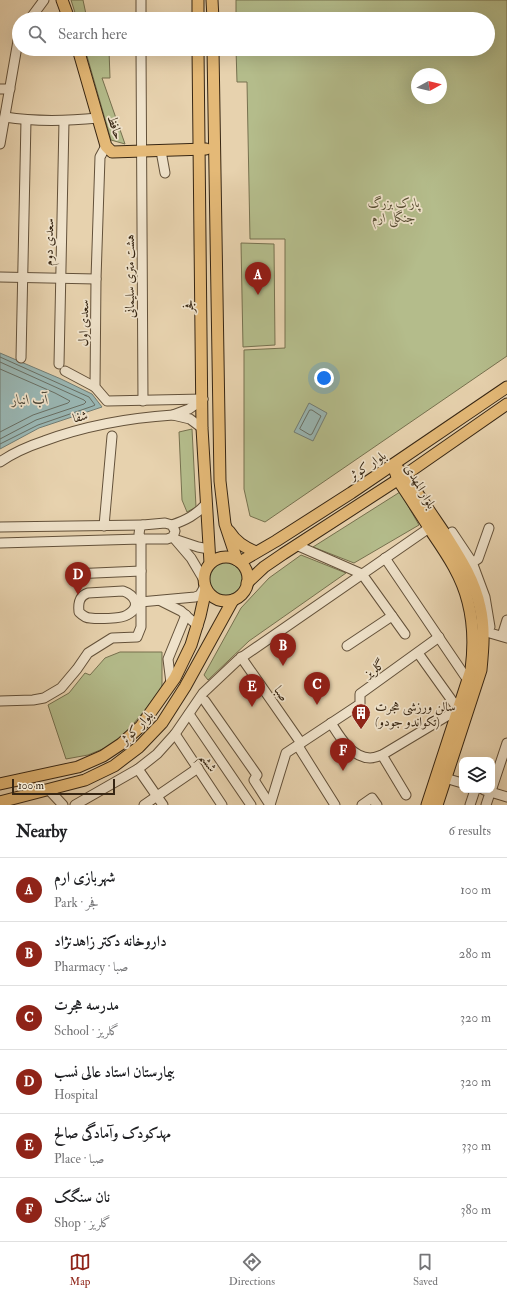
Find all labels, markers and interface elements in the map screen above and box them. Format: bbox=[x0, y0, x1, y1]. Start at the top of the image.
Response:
search box bbox=[12, 12, 495, 56]
icon: search bbox=[26, 23, 48, 45]
text: Search here bbox=[58, 25, 127, 44]
north arrow bbox=[411, 68, 447, 104]
street label: حافظ bbox=[104, 113, 127, 142]
park label: پارک بزرگ جنگلی ارم bbox=[368, 195, 422, 229]
street label: سعدی دوم bbox=[41, 218, 60, 266]
street label: هشت متری سلیمانی bbox=[122, 234, 138, 318]
pin: A bbox=[245, 262, 271, 295]
street label: سعدی اول bbox=[76, 299, 92, 347]
street label: فجر bbox=[181, 299, 197, 315]
your location bbox=[314, 368, 334, 388]
water label: آب انبار bbox=[11, 391, 48, 408]
street label: شفا bbox=[71, 407, 90, 427]
street label: بلوار کوثر bbox=[344, 448, 389, 485]
street label: بلوار المهدی bbox=[401, 461, 439, 512]
pin: D bbox=[65, 562, 91, 595]
pin: B bbox=[270, 633, 296, 666]
street label: گلریز bbox=[359, 656, 388, 683]
pin: C bbox=[304, 672, 330, 705]
pin: E bbox=[239, 674, 265, 707]
street label: صبا bbox=[270, 683, 292, 704]
place label: سالن ورزشی هجرت (تکواندو جودو) bbox=[375, 699, 456, 730]
building icon: سالن ورزشی هجرت (تکواندو جودو) bbox=[350, 702, 372, 730]
street label: بلوار کوثر bbox=[115, 707, 157, 750]
pin: F bbox=[330, 738, 356, 771]
street label: ششم bbox=[192, 750, 220, 778]
map controls bbox=[459, 757, 495, 793]
button: layers bbox=[459, 757, 495, 793]
scale bar bbox=[12, 777, 115, 796]
text: 100 m bbox=[18, 779, 44, 792]
text: Nearby bbox=[16, 821, 67, 842]
text: 6 results bbox=[448, 823, 491, 839]
text: شهربازی ارم bbox=[54, 868, 115, 887]
text: A bbox=[25, 882, 33, 898]
text: 100 m bbox=[460, 882, 491, 898]
text: Park · فجر bbox=[54, 895, 99, 911]
text: داروخانه دکتر زاهدنژاد bbox=[54, 932, 167, 951]
text: B bbox=[25, 946, 33, 962]
text: 280 m bbox=[459, 946, 491, 962]
text: Pharmacy · صبا bbox=[54, 959, 128, 975]
text: مدرسه هجرت bbox=[54, 996, 119, 1015]
text: C bbox=[24, 1010, 34, 1026]
text: 320 m bbox=[460, 1010, 491, 1026]
text: School · گلریز bbox=[54, 1023, 119, 1039]
text: بیمارستان استاد عالی نسب bbox=[54, 1063, 174, 1082]
text: D bbox=[24, 1074, 34, 1090]
text: 320 m bbox=[460, 1074, 491, 1090]
text: Hospital bbox=[54, 1087, 98, 1103]
text: مهدکودک وآمادگی صالح bbox=[54, 1124, 171, 1143]
text: E bbox=[24, 1138, 34, 1154]
text: 330 m bbox=[462, 1138, 491, 1154]
text: Place · صبا bbox=[54, 1151, 104, 1167]
text: نان سنگک bbox=[54, 1188, 110, 1207]
text: F bbox=[25, 1202, 33, 1218]
text: 380 m bbox=[460, 1202, 491, 1218]
text: Shop · گلریز bbox=[54, 1215, 111, 1231]
tab: Map bbox=[69, 1251, 91, 1288]
tab: Directions bbox=[229, 1251, 275, 1288]
tab: Saved bbox=[413, 1251, 438, 1288]

